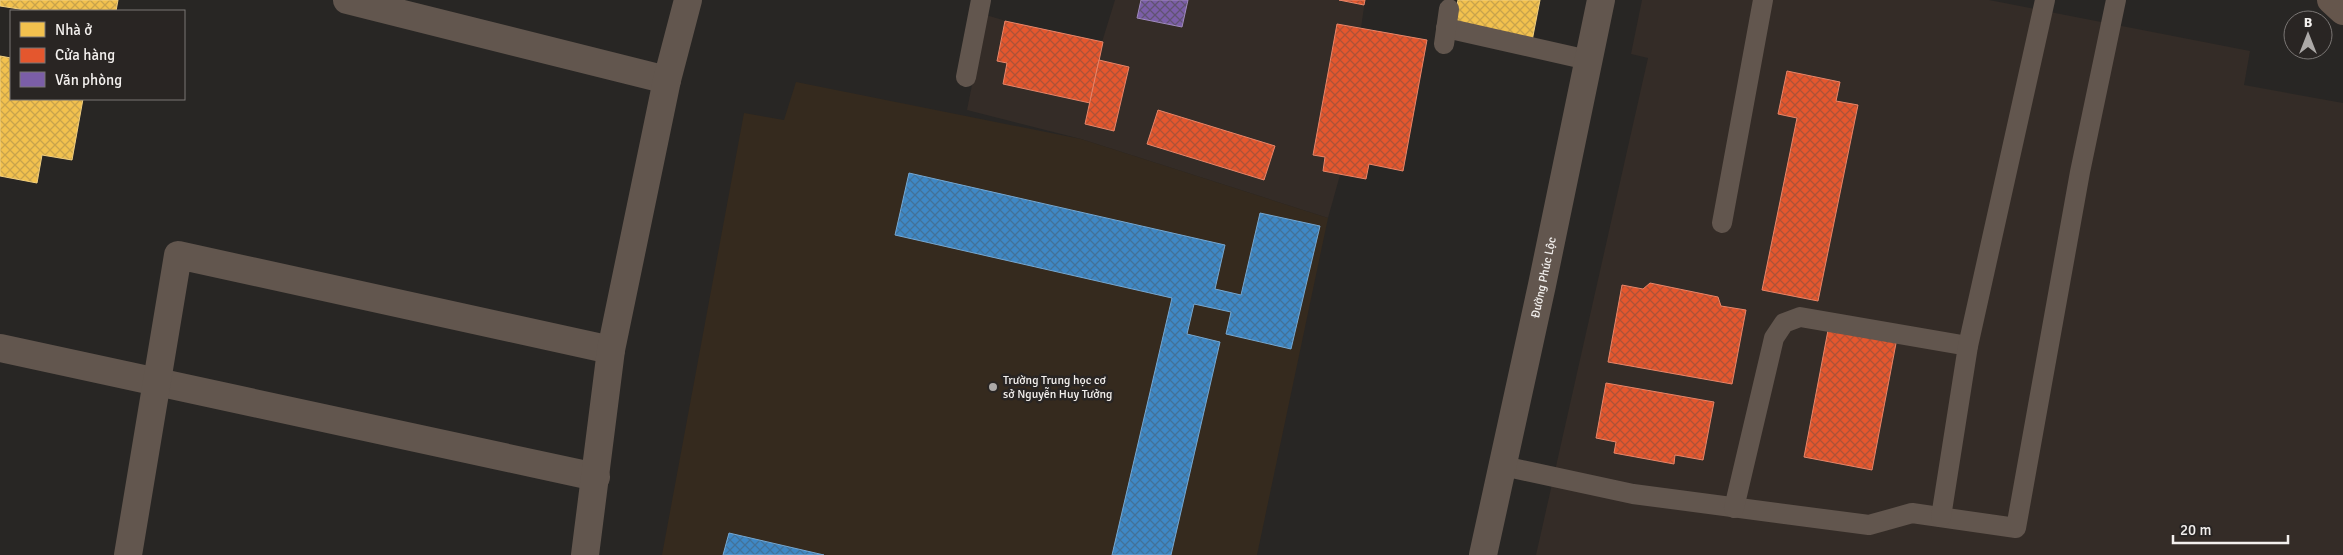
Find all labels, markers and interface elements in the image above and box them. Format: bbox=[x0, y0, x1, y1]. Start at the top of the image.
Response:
legend bbox=[10, 10, 185, 100]
north arrow bbox=[2283, 10, 2333, 60]
text: B bbox=[2304, 14, 2313, 31]
text: Nhà ở bbox=[55, 21, 92, 39]
text: Cửa hàng bbox=[55, 46, 115, 64]
text: Văn phòng bbox=[55, 71, 122, 89]
street label: Đường Phúc Lộc bbox=[1528, 235, 1560, 320]
place label: Trường Trung học cơ sở Nguyễn Huy Tưởng bbox=[1003, 373, 1112, 402]
marker: Trường Trung học cơ sở Nguyễn Huy Tưởng bbox=[987, 381, 999, 393]
scale bar bbox=[2173, 512, 2288, 544]
text: 20 m bbox=[2180, 521, 2211, 539]

